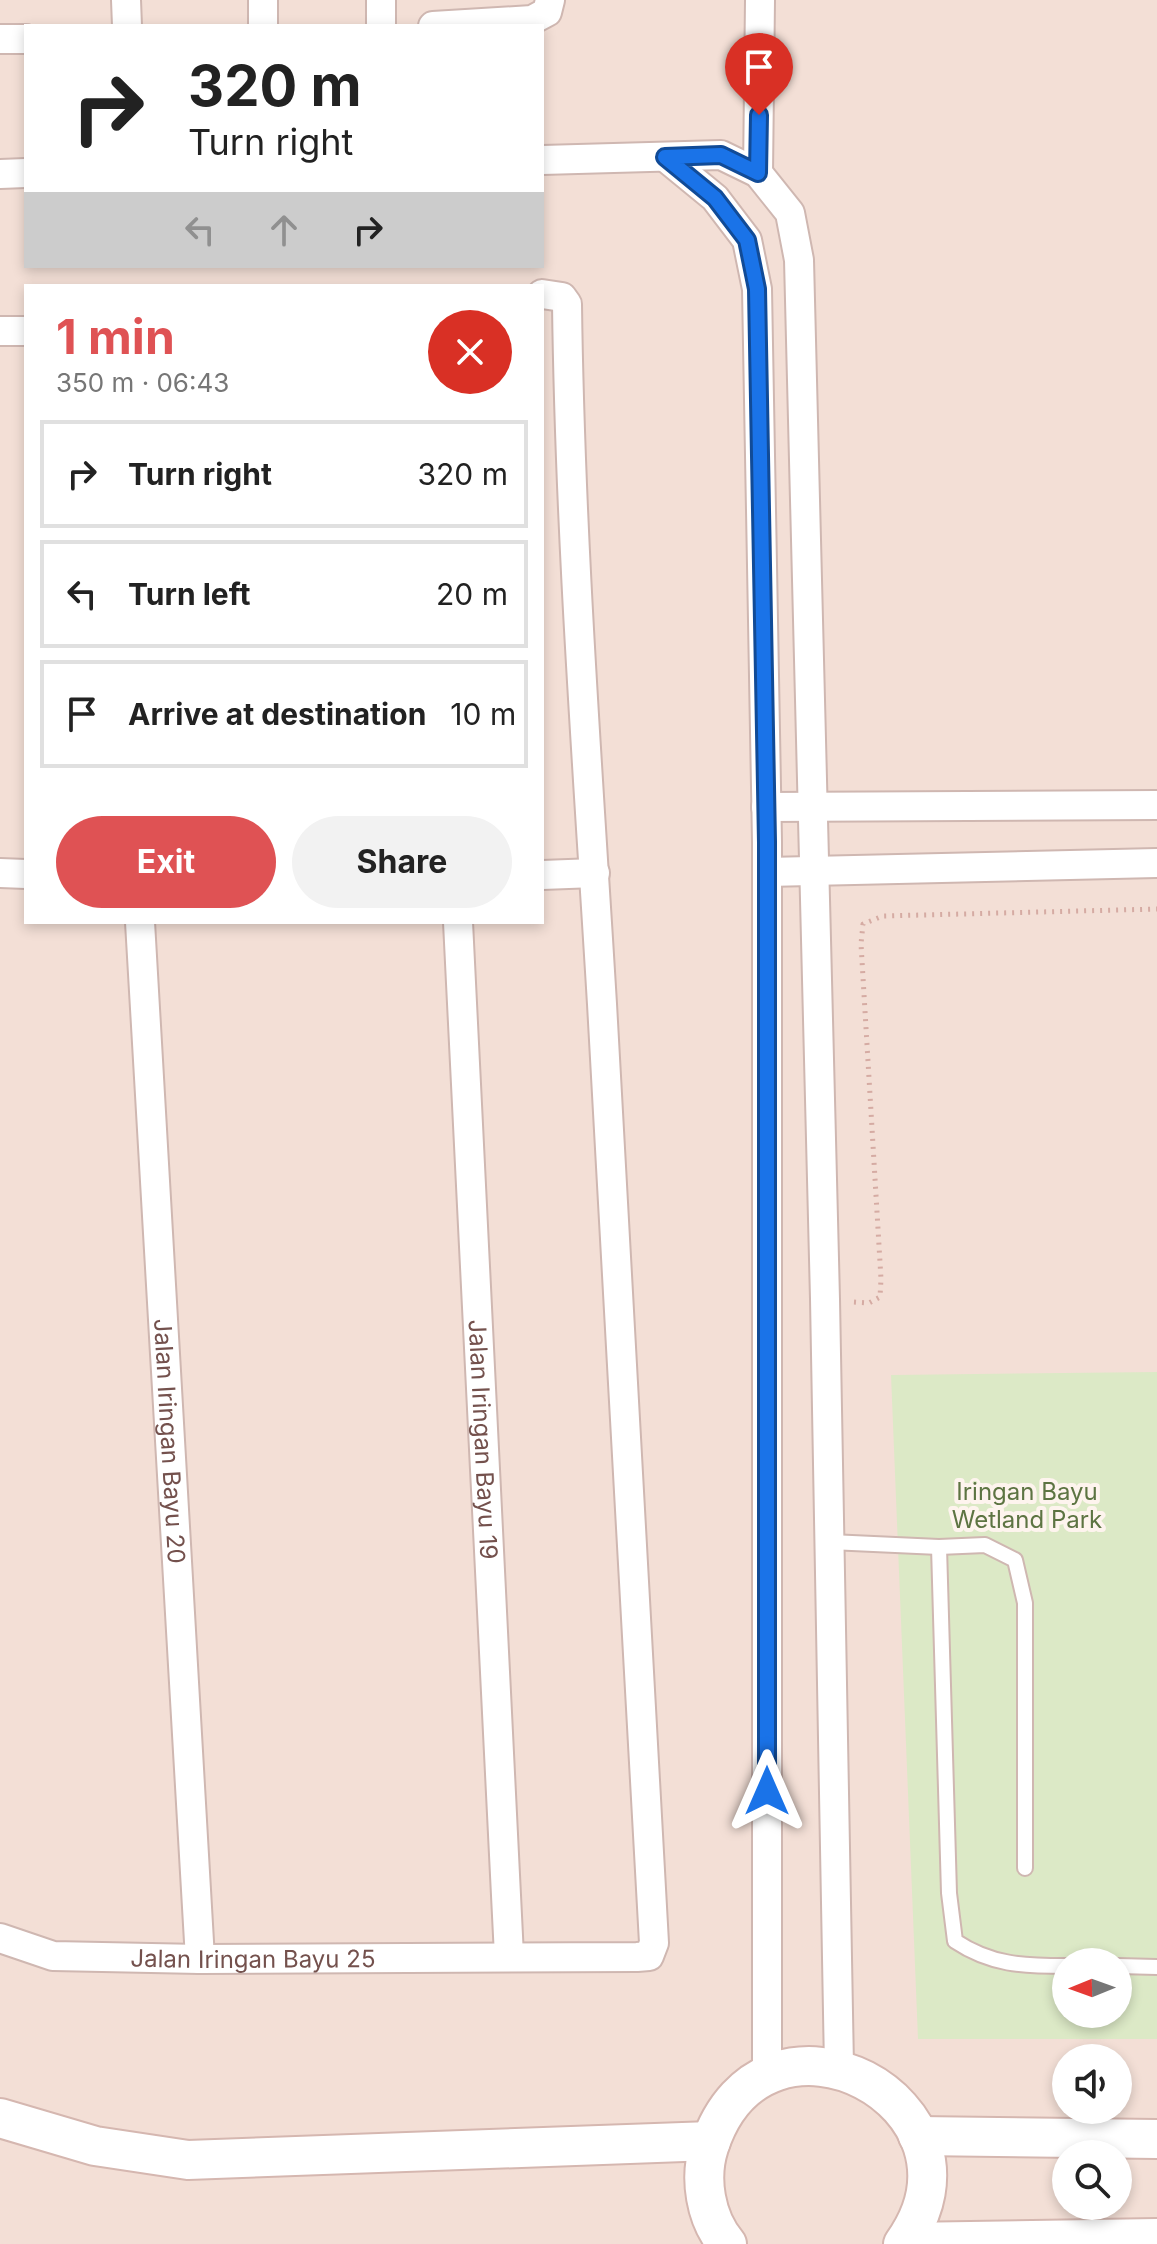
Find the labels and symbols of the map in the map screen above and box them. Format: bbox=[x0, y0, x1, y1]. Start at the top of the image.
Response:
pin bbox=[725, 33, 793, 115]
street label: Jalan Iringan Bayu 20 bbox=[148, 1318, 192, 1565]
street label: Jalan Iringan Bayu 19 bbox=[463, 1319, 504, 1560]
park label: Iringan Bayu Wetland Park bbox=[952, 1477, 1102, 1534]
position arrow bbox=[725, 1749, 809, 1833]
street label: Jalan Iringan Bayu 25 bbox=[130, 1943, 376, 1974]
north arrow bbox=[1052, 1948, 1132, 2028]

